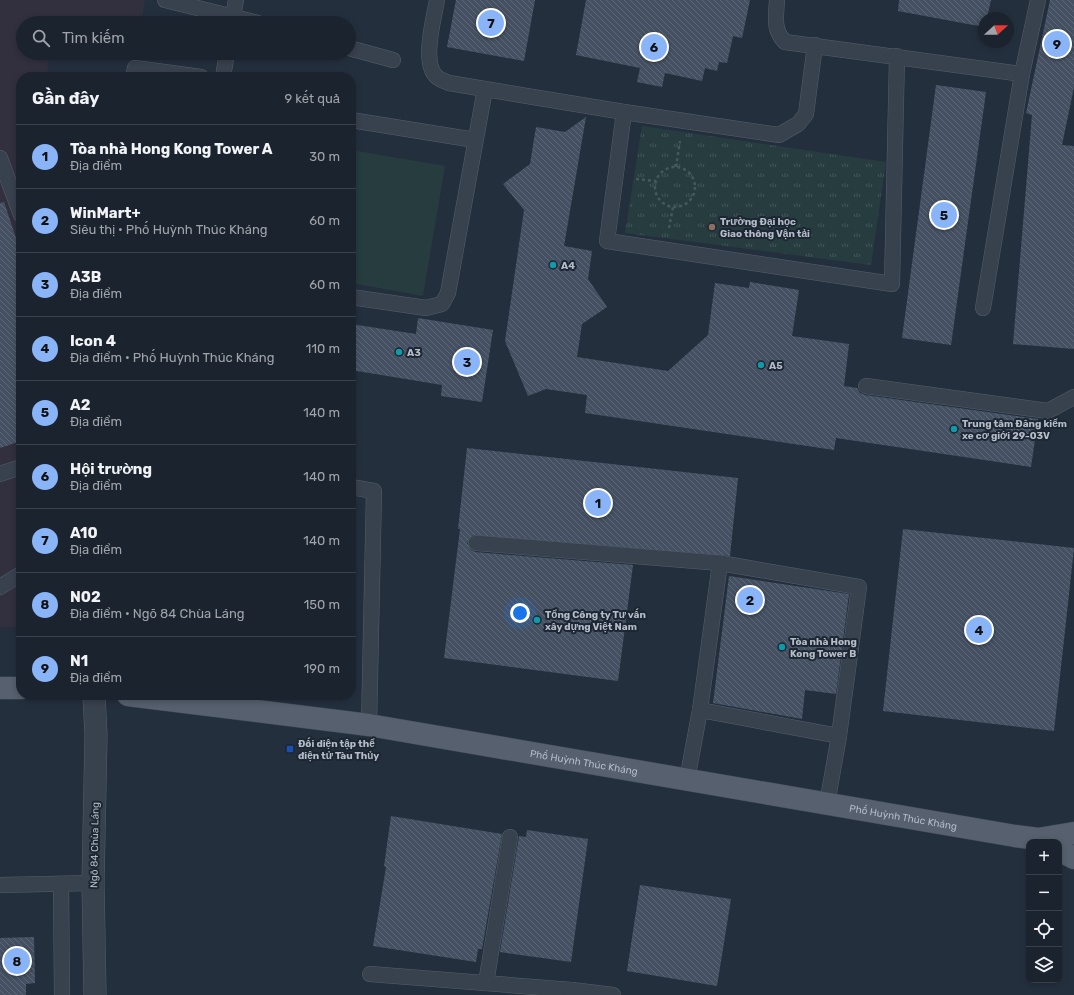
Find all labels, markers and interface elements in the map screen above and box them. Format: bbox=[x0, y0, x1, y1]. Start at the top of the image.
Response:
pin: 7 bbox=[478, 8, 504, 38]
north arrow bbox=[978, 12, 1014, 48]
search box bbox=[16, 16, 356, 60]
icon: search bbox=[30, 27, 52, 49]
text: Tìm kiếm bbox=[62, 29, 125, 47]
pin: 9 bbox=[1044, 29, 1070, 59]
pin: 6 bbox=[641, 32, 667, 62]
text: Gần đây bbox=[32, 88, 99, 108]
text: 9 kết quả bbox=[284, 91, 340, 106]
text: Tòa nhà Hong Kong Tower A bbox=[70, 140, 273, 158]
text: 1 bbox=[42, 149, 48, 164]
text: 30 m bbox=[309, 149, 340, 164]
text: Địa điểm bbox=[70, 158, 122, 173]
pin: 5 bbox=[931, 200, 957, 230]
text: WinMart+ bbox=[70, 204, 141, 222]
text: 2 bbox=[41, 213, 49, 228]
text: 60 m bbox=[309, 213, 340, 228]
place label: Trường Đại học Giao thông Vận tải bbox=[720, 216, 810, 240]
text: Siêu thị · Phố Huỳnh Thúc Kháng bbox=[70, 222, 268, 237]
marker: Trường Đại học Giao thông Vận tải bbox=[707, 222, 717, 232]
marker: A4 bbox=[548, 260, 558, 270]
place label: A4 bbox=[561, 260, 575, 272]
text: A3B bbox=[70, 268, 101, 286]
text: 3 bbox=[41, 277, 49, 292]
text: 60 m bbox=[309, 277, 340, 292]
text: Địa điểm bbox=[70, 286, 122, 301]
text: Icon 4 bbox=[70, 332, 116, 350]
text: 4 bbox=[41, 341, 49, 356]
text: 110 m bbox=[306, 341, 340, 356]
marker: A3 bbox=[394, 347, 404, 357]
place label: A3 bbox=[407, 347, 421, 359]
pin: 3 bbox=[454, 347, 480, 377]
text: Địa điểm · Phố Huỳnh Thúc Kháng bbox=[70, 350, 274, 365]
marker: A5 bbox=[756, 360, 766, 370]
place label: A5 bbox=[769, 360, 783, 372]
text: A2 bbox=[70, 396, 91, 414]
text: 5 bbox=[41, 405, 49, 420]
text: 140 m bbox=[303, 405, 340, 420]
text: Địa điểm bbox=[70, 414, 122, 429]
place label: Trung tâm Đăng kiểm xe cơ giới 29-03V bbox=[962, 418, 1067, 442]
marker: Trung tâm Đăng kiểm xe cơ giới 29-03V bbox=[949, 424, 959, 434]
text: Hội trường bbox=[70, 460, 152, 478]
text: 6 bbox=[41, 469, 49, 484]
text: 140 m bbox=[303, 469, 340, 484]
text: Địa điểm bbox=[70, 478, 122, 493]
pin: 1 bbox=[585, 488, 611, 518]
text: A10 bbox=[70, 524, 98, 542]
text: 7 bbox=[41, 533, 49, 548]
text: 140 m bbox=[303, 533, 340, 548]
text: Địa điểm bbox=[70, 542, 122, 557]
pin: 2 bbox=[737, 585, 763, 615]
text: N02 bbox=[70, 588, 101, 606]
text: 8 bbox=[41, 597, 49, 612]
text: 150 m bbox=[304, 597, 340, 612]
your location bbox=[510, 603, 530, 623]
text: Địa điểm · Ngõ 84 Chùa Láng bbox=[70, 606, 245, 621]
place label: Tổng Công ty Tư vấn xây dựng Việt Nam bbox=[545, 608, 646, 633]
marker: Tổng Công ty Tư vấn xây dựng Việt Nam bbox=[532, 615, 542, 625]
pin: 4 bbox=[966, 615, 992, 645]
place label: Tòa nhà Hong Kong Tower B bbox=[790, 636, 857, 660]
marker: Tòa nhà Hong Kong Tower B bbox=[777, 642, 787, 652]
text: N1 bbox=[70, 652, 88, 670]
text: 9 bbox=[41, 661, 49, 676]
text: 190 m bbox=[304, 661, 340, 676]
text: Địa điểm bbox=[70, 670, 122, 685]
place label: Đối diện tập thể điện tử Tàu Thủy bbox=[298, 737, 379, 762]
marker: Đối diện tập thể điện tử Tàu Thủy bbox=[285, 744, 295, 754]
street label: Phố Huỳnh Thúc Kháng bbox=[529, 748, 639, 778]
street label: Ngõ 84 Chùa Láng bbox=[88, 802, 102, 888]
street label: Phố Huỳnh Thúc Kháng bbox=[848, 803, 958, 833]
map controls bbox=[1026, 839, 1062, 983]
button: + bbox=[1026, 839, 1062, 875]
button: − bbox=[1026, 875, 1062, 911]
button: locate bbox=[1026, 911, 1062, 947]
pin: 8 bbox=[4, 946, 30, 976]
button: layers bbox=[1026, 947, 1062, 983]

